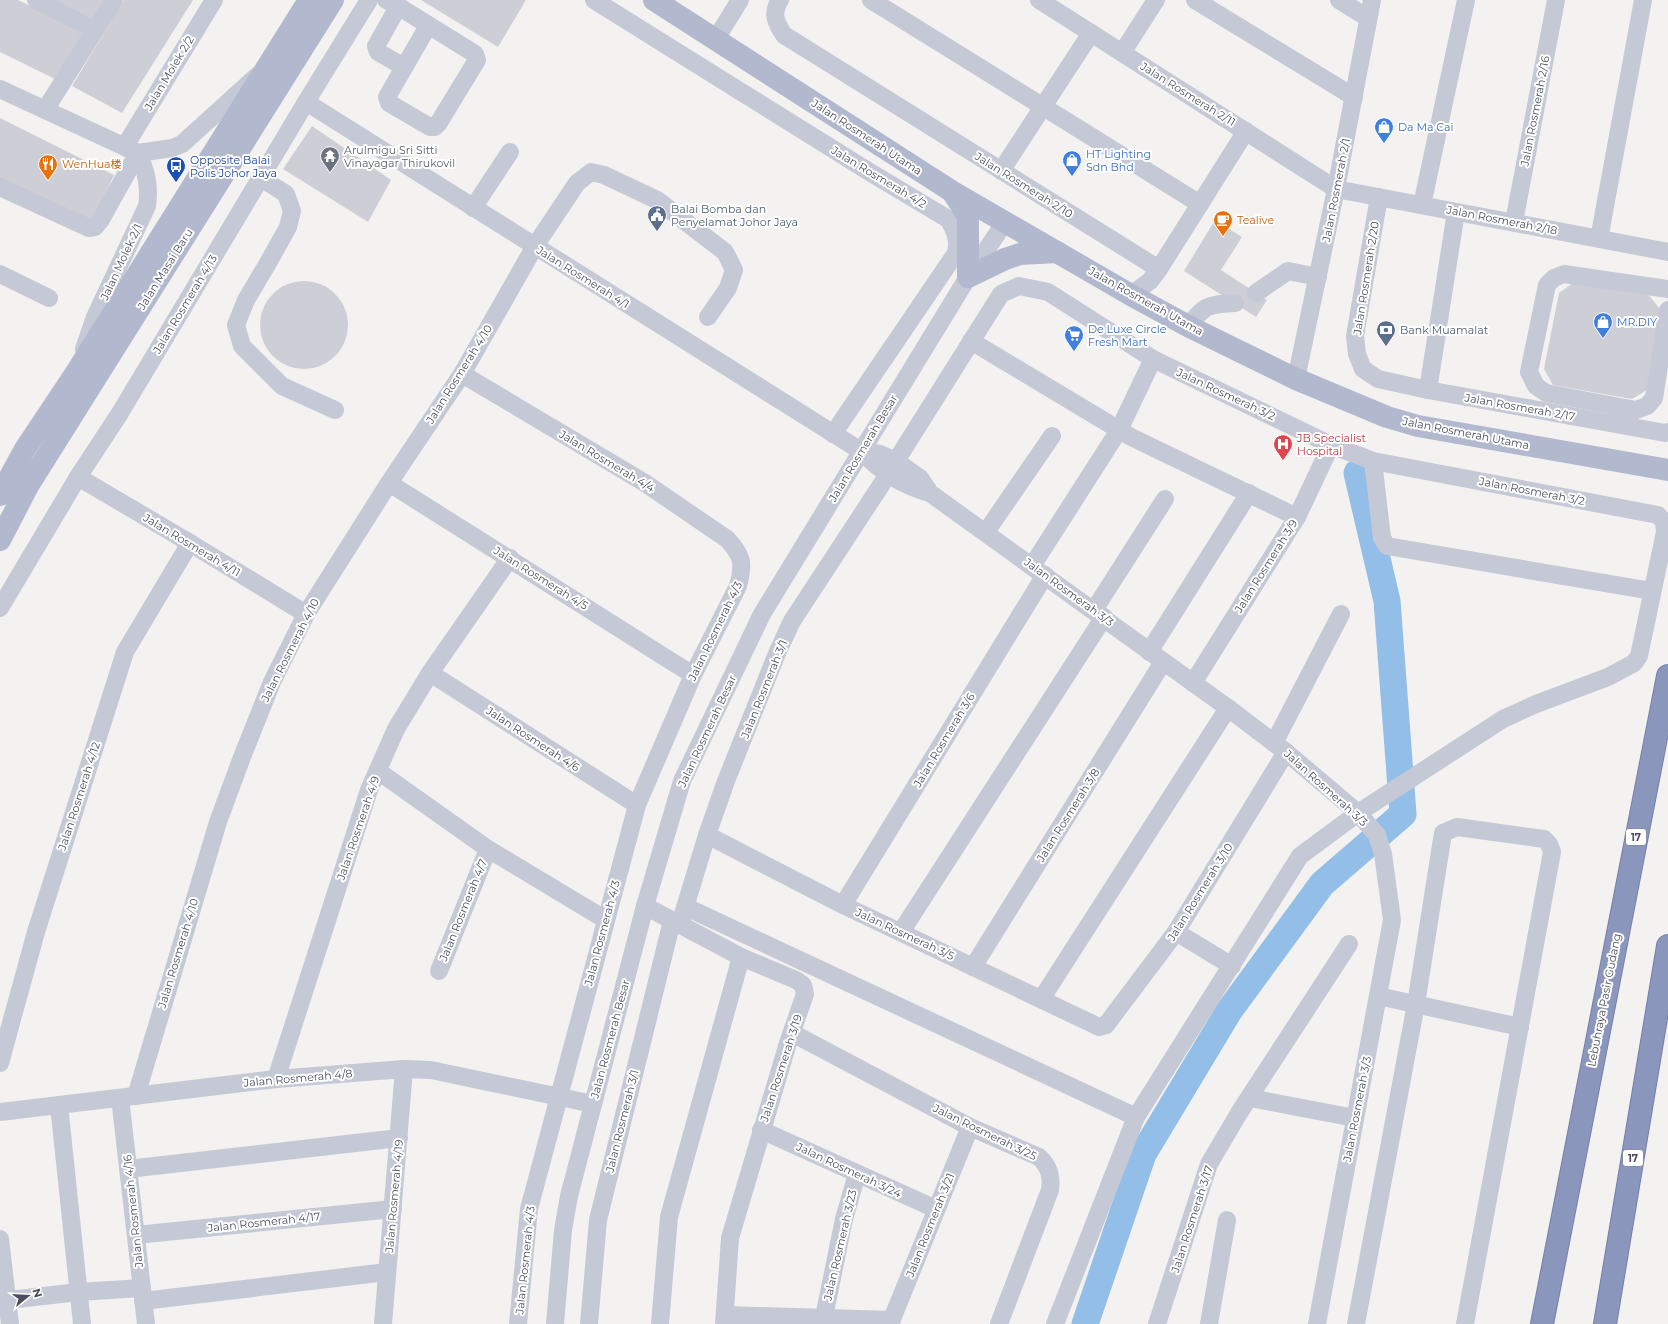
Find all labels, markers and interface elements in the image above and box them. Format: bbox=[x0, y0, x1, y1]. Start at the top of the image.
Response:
street label: Jalan Molek 2/2 bbox=[141, 33, 197, 114]
street label: Jalan Rosmerah 2/16 bbox=[1517, 54, 1553, 168]
street label: Jalan Rosmerah 2/11 bbox=[1137, 59, 1238, 129]
street label: Jalan Rosmerah Utama bbox=[808, 96, 925, 178]
shop icon: Da Ma Cai bbox=[1373, 116, 1395, 144]
place label: Da Ma Cai bbox=[1398, 120, 1454, 134]
street label: Jalan Rosmerah 2/1 bbox=[1319, 137, 1353, 244]
place label: Arulmigu Sri Sitti Vinayagar Thirukovil bbox=[344, 143, 455, 170]
street label: Jalan Rosmerah 4/2 bbox=[828, 143, 929, 211]
temple icon: Arulmigu Sri Sitti Vinayagar Thirukovil bbox=[319, 145, 341, 173]
place label: HT Lighting Sdn Bhd bbox=[1086, 147, 1151, 174]
street label: Jalan Rosmerah 2/10 bbox=[972, 149, 1075, 221]
shop icon: HT Lighting Sdn Bhd bbox=[1061, 149, 1083, 177]
restaurant icon: WenHua楼 bbox=[37, 153, 59, 181]
place label: Opposite Balai Polis Johor Jaya bbox=[190, 153, 277, 180]
bus stop icon: Opposite Balai Polis Johor Jaya bbox=[165, 155, 187, 183]
place label: WenHua楼 bbox=[62, 157, 122, 171]
place label: Balai Bomba dan Penyelamat Johor Jaya bbox=[671, 202, 798, 229]
street label: Jalan Rosmerah 2/18 bbox=[1444, 202, 1559, 238]
public building icon: Balai Bomba dan Penyelamat Johor Jaya bbox=[646, 204, 668, 232]
cafe icon: Tealive bbox=[1212, 209, 1234, 237]
place label: Tealive bbox=[1237, 213, 1274, 227]
street label: Jalan Rosmerah 2/20 bbox=[1350, 220, 1382, 337]
street label: Jalan Molek 2/1 bbox=[97, 222, 145, 303]
street label: Jalan Masai Baru bbox=[134, 226, 196, 313]
street label: Jalan Rosmerah 4/1 bbox=[533, 242, 632, 311]
street label: Jalan Rosmerah 4/13 bbox=[149, 252, 220, 357]
street label: Jalan Rosmerah Utama bbox=[1085, 263, 1206, 338]
shop icon: MR.DIY bbox=[1592, 311, 1614, 339]
place label: MR.DIY bbox=[1617, 315, 1657, 329]
bank icon: Bank Muamalat bbox=[1375, 319, 1397, 347]
street label: Jalan Rosmerah 4/10 bbox=[422, 322, 495, 427]
place label: De Luxe Circle Fresh Mart bbox=[1088, 322, 1167, 349]
place label: Bank Muamalat bbox=[1400, 323, 1489, 337]
supermarket icon: De Luxe Circle Fresh Mart bbox=[1063, 324, 1085, 352]
street label: Jalan Rosmerah 3/2 bbox=[1174, 365, 1278, 423]
street label: Jalan Rosmerah 2/17 bbox=[1463, 390, 1576, 424]
street label: Jalan Rosmerah Besar bbox=[825, 392, 900, 505]
street label: Jalan Rosmerah Utama bbox=[1401, 414, 1530, 452]
street label: Jalan Rosmerah 4/4 bbox=[556, 426, 658, 495]
place label: JB Specialist Hospital bbox=[1296, 431, 1366, 458]
hospital icon: JB Specialist Hospital bbox=[1272, 433, 1294, 461]
street label: Jalan Rosmerah 3/2 bbox=[1477, 474, 1586, 508]
street label: Jalan Rosmerah 4/11 bbox=[140, 510, 243, 579]
street label: Jalan Rosmerah 3/9 bbox=[1231, 516, 1301, 616]
street label: Jalan Rosmerah 4/5 bbox=[490, 543, 591, 613]
street label: Jalan Rosmerah 3/3 bbox=[1021, 554, 1116, 629]
street label: Jalan Rosmerah 4/3 bbox=[684, 579, 745, 684]
street label: Jalan Rosmerah 4/10 bbox=[257, 596, 322, 705]
street label: Jalan Rosmerah 3/1 bbox=[737, 638, 790, 741]
street label: Jalan Rosmerah Besar bbox=[674, 673, 739, 790]
street label: Jalan Rosmerah 3/6 bbox=[910, 690, 978, 791]
street label: Jalan Rosmerah 4/6 bbox=[483, 703, 583, 775]
street label: Jalan Rosmerah 4/12 bbox=[55, 740, 103, 853]
street label: Jalan Rosmerah 3/3 bbox=[1281, 746, 1371, 829]
street label: Jalan Rosmerah 3/8 bbox=[1033, 766, 1102, 865]
street label: Jalan Rosmerah 4/9 bbox=[333, 774, 382, 883]
road number: 17 bbox=[1626, 829, 1646, 845]
street label: Jalan Rosmerah 3/10 bbox=[1164, 841, 1236, 944]
street label: Jalan Rosmerah 4/7 bbox=[436, 857, 490, 964]
street label: Jalan Rosmerah 4/3 bbox=[581, 879, 623, 988]
street label: Jalan Rosmerah 4/10 bbox=[154, 896, 201, 1010]
street label: Jalan Rosmerah 3/5 bbox=[853, 905, 957, 963]
street label: Lebuhraya Pasir Gudang bbox=[1584, 932, 1624, 1068]
street label: Jalan Rosmerah Besar bbox=[587, 978, 633, 1101]
street label: Jalan Rosmerah 3/19 bbox=[757, 1012, 805, 1124]
street label: Jalan Rosmerah 3/3 bbox=[1340, 1055, 1374, 1164]
street label: Jalan Rosmerah 4/8 bbox=[242, 1066, 353, 1090]
street label: Jalan Rosmerah 3/1 bbox=[602, 1068, 642, 1175]
street label: Jalan Rosmerah 3/25 bbox=[930, 1100, 1039, 1163]
street label: Jalan Rosmerah 4/19 bbox=[382, 1139, 406, 1254]
street label: Jalan Rosmerah 3/24 bbox=[793, 1139, 904, 1201]
road number: 17 bbox=[1623, 1150, 1643, 1166]
street label: Jalan Rosmerah 4/16 bbox=[120, 1154, 146, 1269]
street label: Jalan Rosmerah 3/17 bbox=[1168, 1164, 1216, 1275]
street label: Jalan Rosmerah 3/21 bbox=[902, 1171, 957, 1280]
street label: Jalan Rosmerah 3/23 bbox=[820, 1188, 860, 1303]
street label: Jalan Rosmerah 4/3 bbox=[512, 1205, 538, 1316]
street label: Jalan Rosmerah 4/17 bbox=[206, 1209, 321, 1235]
north arrow bbox=[8, 1276, 48, 1316]
text: N bbox=[29, 1287, 46, 1299]

